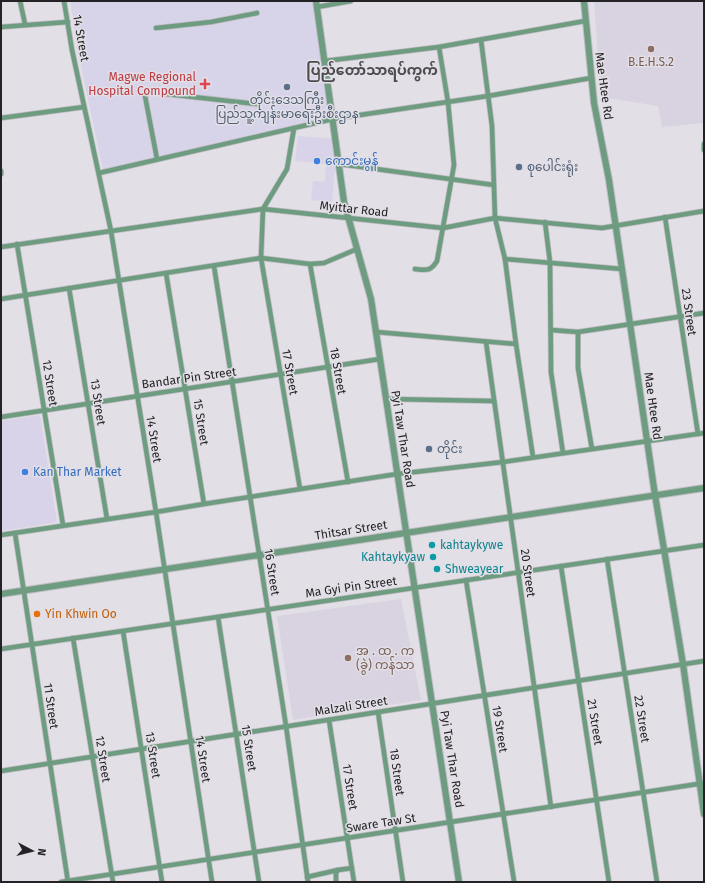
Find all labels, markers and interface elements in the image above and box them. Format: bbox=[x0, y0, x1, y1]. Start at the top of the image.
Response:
street label: 14 Street bbox=[70, 13, 92, 63]
marker: B.E.H.S.2 bbox=[646, 44, 656, 54]
street label: Mae Htee Rd bbox=[592, 51, 616, 121]
place label: B.E.H.S.2 bbox=[628, 55, 674, 69]
district label: ပြည်တော်သာရပ်ကွက် bbox=[306, 60, 438, 82]
place label: Magwe Regional Hospital Compound bbox=[88, 70, 196, 98]
marker: Magwe Regional Hospital Compound bbox=[199, 78, 211, 90]
marker: တိုင်းဒေသကြီး ပြည်သူ့ကျန်းမာရေးဦးစီးဌာန bbox=[282, 82, 292, 92]
place label: တိုင်းဒေသကြီး ပြည်သူ့ကျန်းမာရေးဦးစီးဌာန bbox=[215, 91, 359, 124]
place label: ကောင်းမွန် bbox=[325, 152, 378, 171]
marker: ကောင်းမွန် bbox=[312, 156, 322, 166]
place label: စုပေါင်းရုံး bbox=[527, 158, 578, 177]
marker: စုပေါင်းရုံး bbox=[514, 162, 524, 172]
street label: Myittar Road bbox=[319, 198, 389, 220]
street label: 23 Street bbox=[679, 287, 699, 337]
street label: 18 Street bbox=[327, 346, 349, 396]
street label: 17 Street bbox=[279, 348, 301, 397]
street label: 12 Street bbox=[39, 359, 61, 408]
street label: Bandar Pin Street bbox=[141, 364, 238, 392]
street label: Mae Htee Rd bbox=[641, 371, 665, 441]
street label: 13 Street bbox=[87, 378, 109, 427]
street label: Pyi Taw Thar Road bbox=[388, 389, 418, 489]
street label: 15 Street bbox=[190, 398, 212, 447]
street label: 14 Street bbox=[143, 415, 165, 464]
place label: တိုင်း bbox=[437, 440, 462, 459]
marker: တိုင်း bbox=[424, 444, 434, 454]
place label: Kan Thar Market bbox=[33, 465, 122, 479]
marker: Kan Thar Market bbox=[20, 467, 30, 477]
street label: Thitsar Street bbox=[314, 517, 389, 543]
place label: kahtaykywe bbox=[440, 538, 503, 552]
marker: kahtaykywe bbox=[427, 540, 437, 550]
street label: 16 Street bbox=[261, 548, 283, 597]
street label: 20 Street bbox=[518, 548, 538, 599]
place label: Kahtaykyaw bbox=[361, 550, 425, 564]
marker: Kahtaykyaw bbox=[428, 552, 438, 562]
place label: Shweayear bbox=[445, 562, 504, 576]
marker: Shweayear bbox=[432, 564, 442, 574]
street label: Ma Gyi Pin Street bbox=[304, 574, 398, 600]
place label: Yin Khwin Oo bbox=[45, 607, 117, 621]
marker: Yin Khwin Oo bbox=[32, 609, 42, 619]
place label: အ . ထ . က (ခွဲ) ကန်သာ bbox=[356, 644, 414, 675]
marker: အ . ထ . က (ခွဲ) ကန်သာ bbox=[343, 653, 353, 663]
street label: 11 Street bbox=[41, 682, 61, 730]
street label: Malzali Street bbox=[314, 693, 389, 719]
street label: 22 Street bbox=[631, 694, 653, 744]
street label: 21 Street bbox=[584, 698, 606, 747]
street label: 19 Street bbox=[489, 705, 511, 754]
street label: Pyi Taw Thar Road bbox=[437, 709, 467, 809]
street label: 15 Street bbox=[238, 724, 260, 773]
street label: 13 Street bbox=[142, 731, 164, 780]
street label: 12 Street bbox=[92, 735, 114, 784]
street label: 14 Street bbox=[192, 735, 214, 784]
street label: 18 Street bbox=[387, 747, 407, 797]
street label: 17 Street bbox=[339, 763, 361, 812]
street label: Sware Taw St bbox=[345, 810, 417, 835]
north arrow bbox=[12, 831, 52, 871]
text: N bbox=[35, 848, 48, 857]

